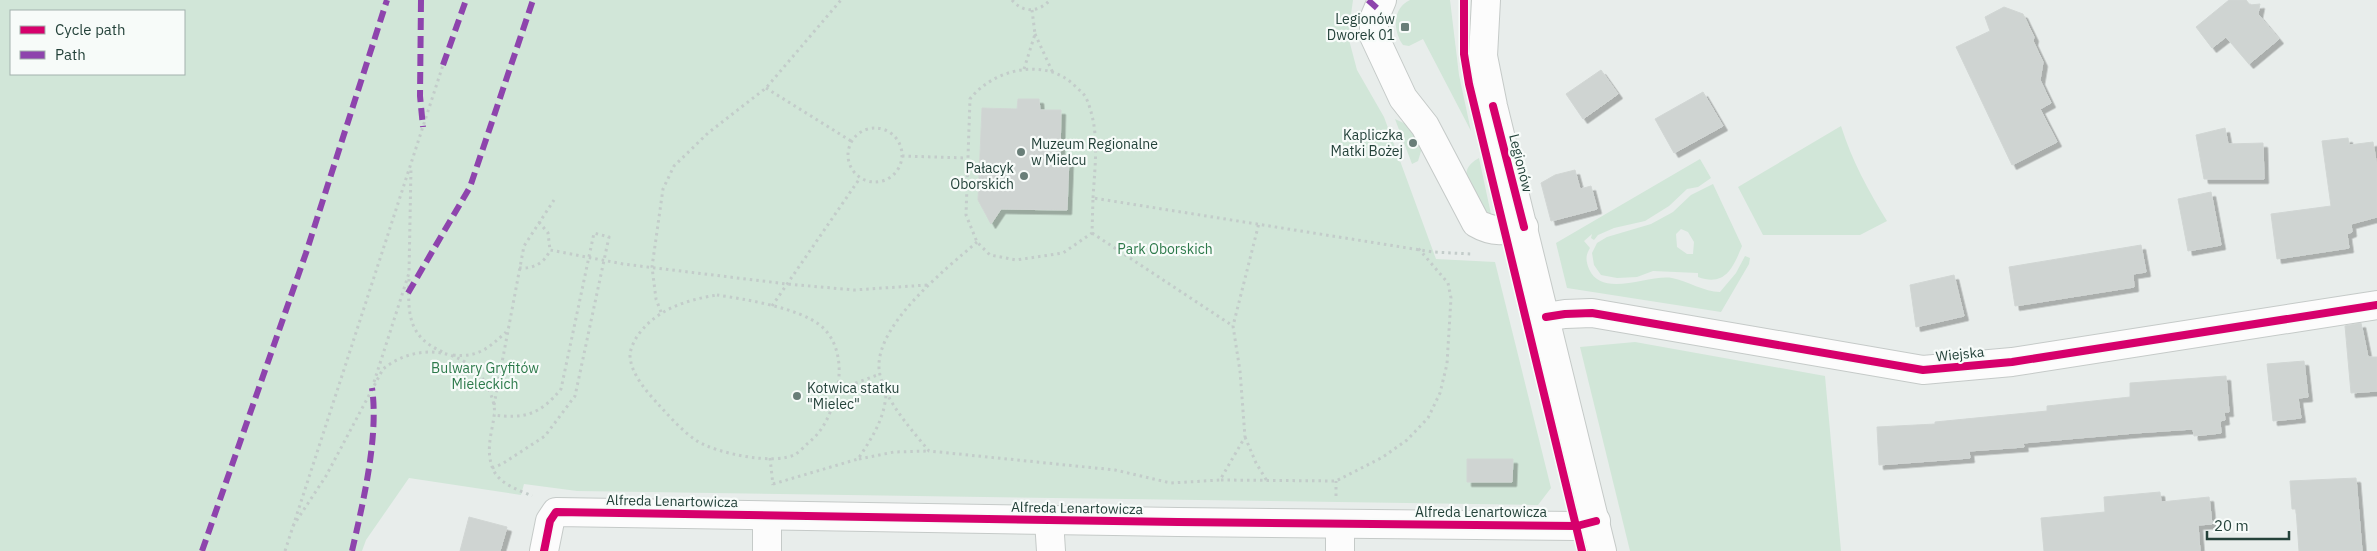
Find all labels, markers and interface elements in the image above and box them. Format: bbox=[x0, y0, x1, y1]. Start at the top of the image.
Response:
legend bbox=[10, 10, 185, 75]
place label: Legionów Dworek 01 bbox=[1327, 10, 1395, 44]
text: Cycle path bbox=[55, 20, 126, 39]
marker: Legionów Dworek 01 bbox=[1399, 21, 1411, 33]
text: Path bbox=[55, 45, 86, 64]
place label: Kapliczka Matki Bożej bbox=[1331, 126, 1404, 160]
street label: Legionów bbox=[1505, 132, 1537, 194]
place label: Muzeum Regionalne w Mielcu bbox=[1031, 135, 1158, 169]
marker: Kapliczka Matki Bożej bbox=[1407, 137, 1419, 149]
marker: Muzeum Regionalne w Mielcu bbox=[1015, 146, 1027, 158]
place label: Pałacyk Oborskich bbox=[950, 159, 1015, 193]
marker: Pałacyk Oborskich bbox=[1018, 170, 1030, 182]
park label: Park Oborskich bbox=[1117, 240, 1213, 258]
street label: Wiejska bbox=[1935, 342, 1986, 365]
park label: Bulwary Gryfitów Mieleckich bbox=[431, 359, 539, 393]
place label: Kotwica statku "Mielec" bbox=[807, 379, 900, 413]
marker: Kotwica statku "Mielec" bbox=[791, 390, 803, 402]
street label: Alfreda Lenartowicza bbox=[606, 491, 739, 511]
street label: Alfreda Lenartowicza bbox=[1011, 498, 1144, 518]
street label: Alfreda Lenartowicza bbox=[1415, 503, 1548, 521]
scale bar bbox=[2207, 508, 2290, 540]
text: 20 m bbox=[2214, 516, 2249, 535]

